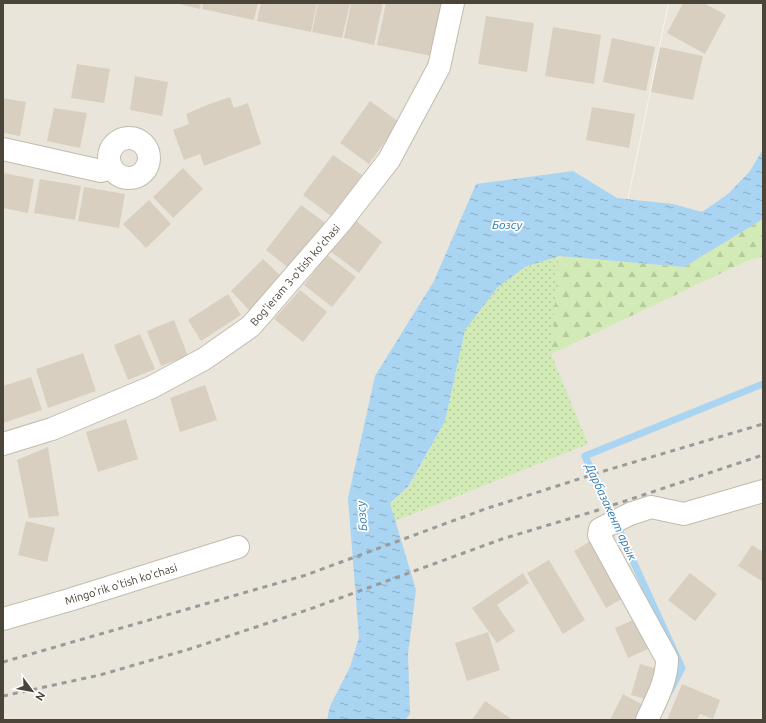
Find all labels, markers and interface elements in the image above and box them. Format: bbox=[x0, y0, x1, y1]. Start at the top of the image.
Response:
water label: Бозсу bbox=[492, 218, 522, 231]
street label: Bog'ieram 3-o'tish ko'chasi bbox=[248, 222, 342, 328]
water label: Дарбазакент арык bbox=[583, 460, 640, 563]
water label: Бозсу bbox=[354, 500, 369, 532]
street label: Mingo'rik o'tish ko'chasi bbox=[63, 561, 179, 607]
north arrow bbox=[12, 671, 52, 711]
text: N bbox=[33, 690, 48, 703]

